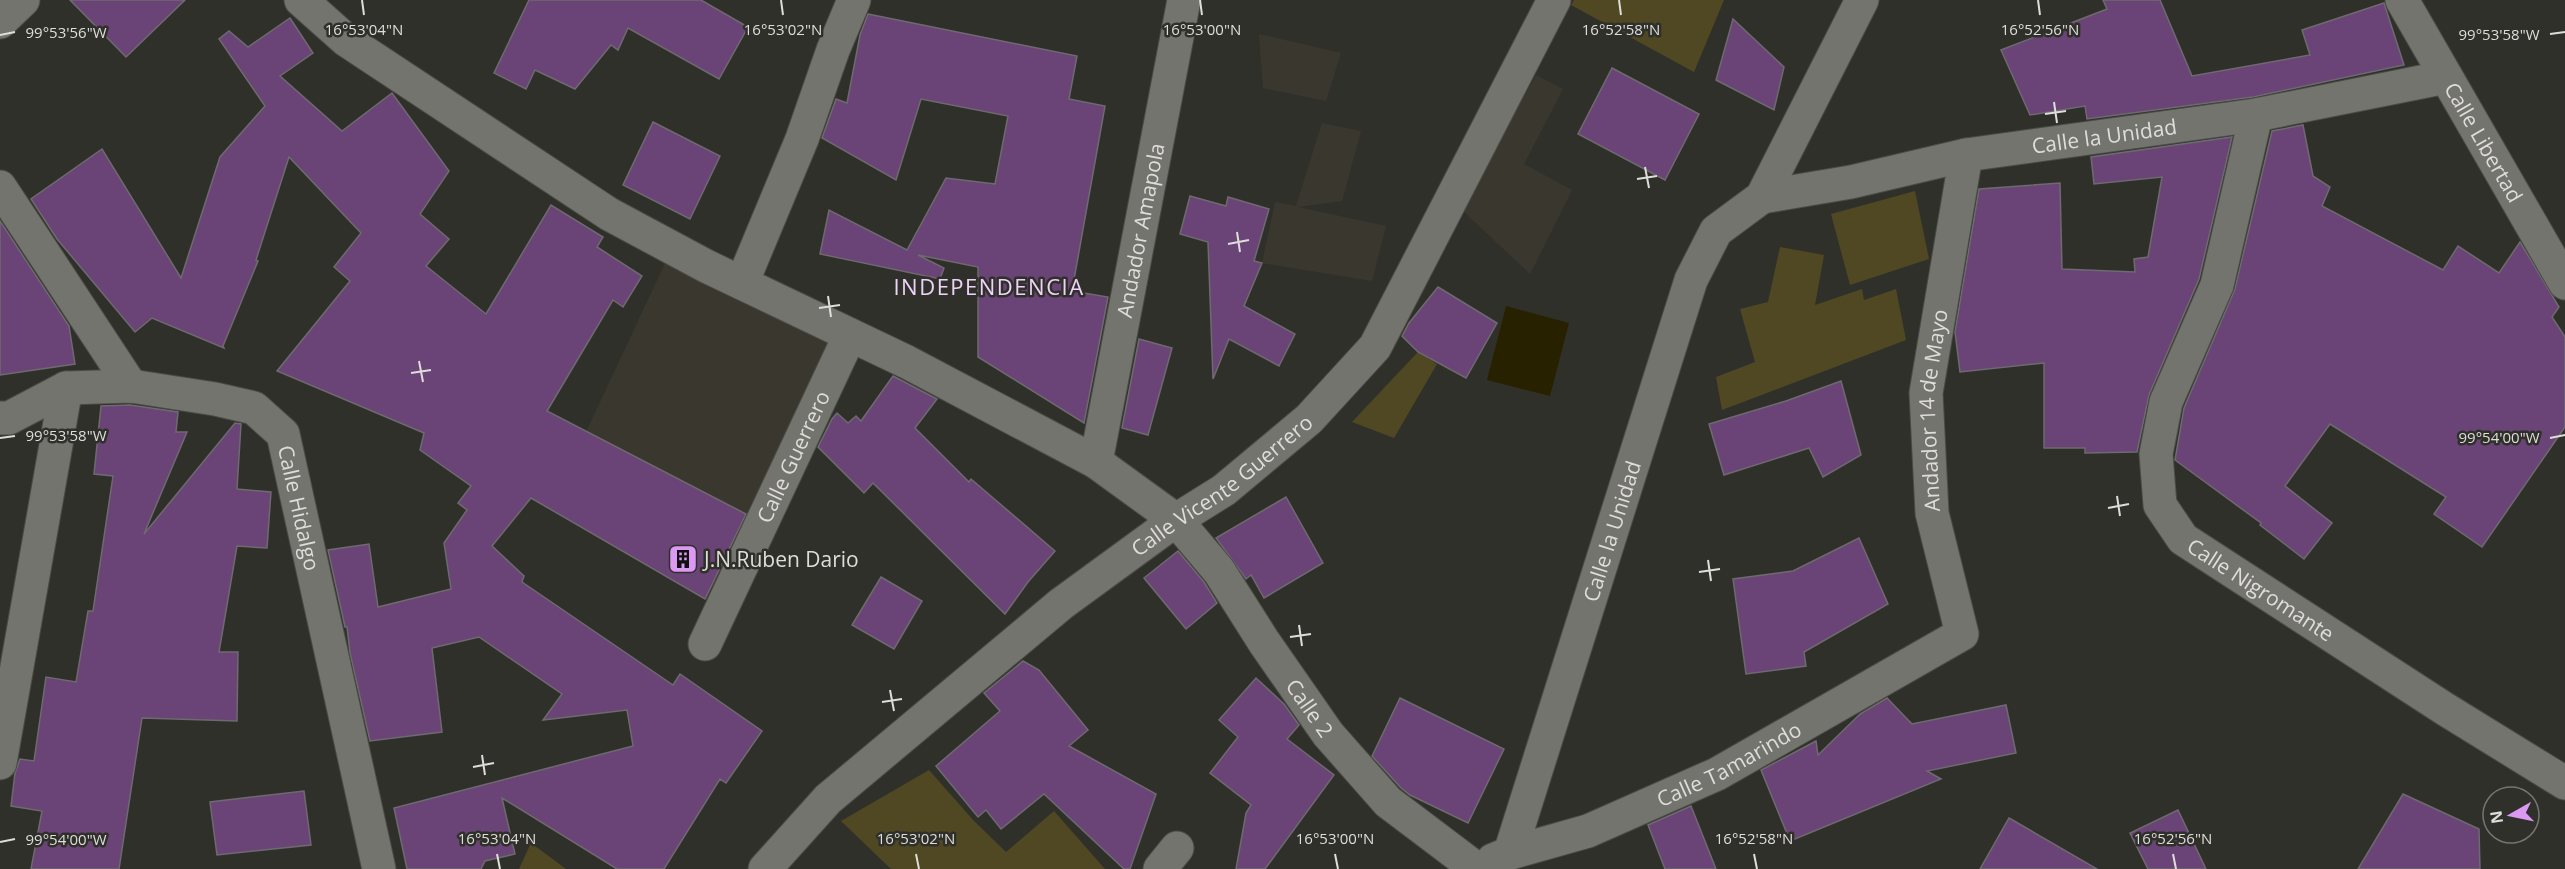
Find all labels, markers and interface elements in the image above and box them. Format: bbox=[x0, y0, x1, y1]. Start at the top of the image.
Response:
text: 16°53'04"N bbox=[325, 19, 403, 39]
text: 16°53'02"N bbox=[744, 19, 822, 39]
text: 16°53'00"N bbox=[1163, 19, 1241, 39]
text: 16°52'58"N bbox=[1582, 19, 1660, 39]
text: 16°52'56"N bbox=[2001, 19, 2079, 39]
text: 99°53'56"W bbox=[26, 22, 107, 42]
text: 99°53'58"W bbox=[2459, 24, 2540, 44]
street label: Calle Libertad bbox=[2438, 77, 2530, 207]
street label: Calle la Unidad bbox=[2030, 112, 2179, 160]
street label: Andador Amapola bbox=[1110, 141, 1170, 320]
district label: INDEPENDENCIA bbox=[893, 271, 1085, 301]
street label: Andador 14 de Mayo bbox=[1912, 307, 1954, 512]
street label: Calle Guerrero bbox=[750, 386, 836, 527]
street label: Calle Vicente Guerrero bbox=[1125, 408, 1318, 562]
text: 99°53'58"W bbox=[26, 425, 107, 445]
text: 99°54'00"W bbox=[2459, 427, 2540, 447]
street label: Calle Hidalgo bbox=[272, 443, 327, 573]
street label: Calle la Unidad bbox=[1576, 457, 1647, 605]
street label: Calle Nigromante bbox=[2182, 532, 2340, 647]
building icon: J.N.Ruben Dario bbox=[667, 543, 699, 575]
place label: J.N.Ruben Dario bbox=[702, 545, 859, 573]
street label: Calle 2 bbox=[1280, 673, 1340, 742]
street label: Calle Tamarindo bbox=[1652, 715, 1806, 813]
north arrow bbox=[2481, 785, 2541, 845]
text: N bbox=[2484, 809, 2508, 825]
text: 16°53'04"N bbox=[458, 828, 536, 848]
text: 16°53'02"N bbox=[877, 828, 955, 848]
text: 16°53'00"N bbox=[1296, 828, 1374, 848]
text: 16°52'58"N bbox=[1715, 828, 1793, 848]
text: 16°52'56"N bbox=[2134, 828, 2212, 848]
text: 99°54'00"W bbox=[26, 829, 107, 849]

